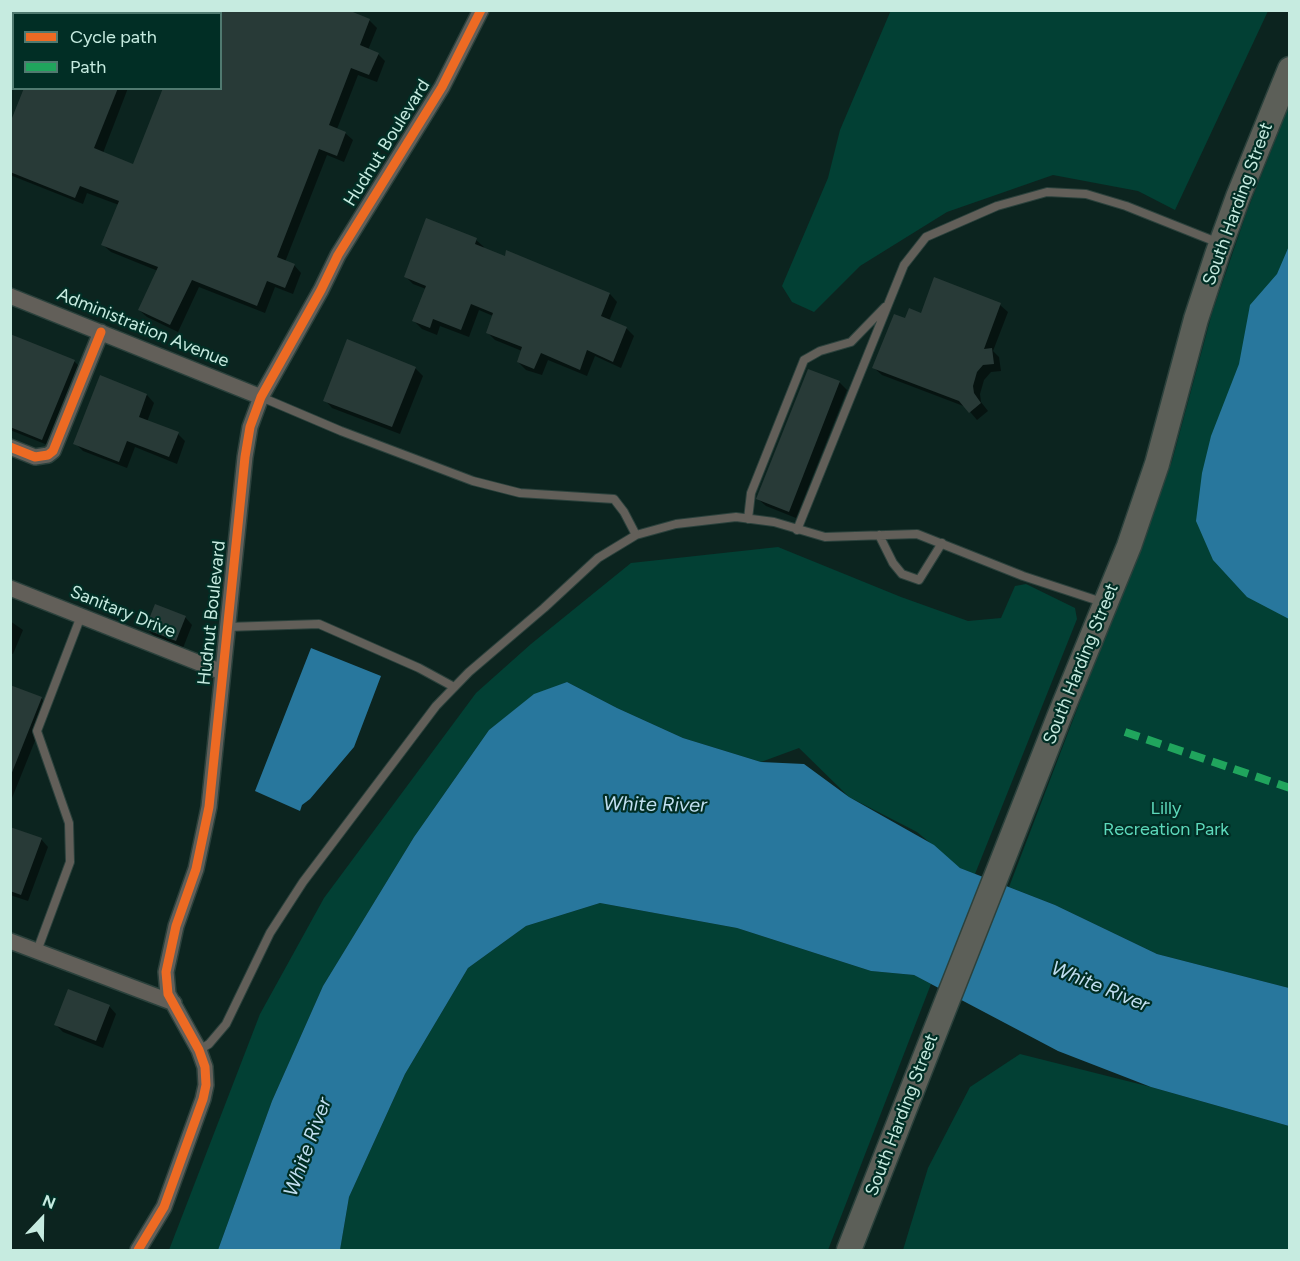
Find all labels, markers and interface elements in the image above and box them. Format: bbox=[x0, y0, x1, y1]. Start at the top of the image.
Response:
legend bbox=[12, 12, 222, 90]
text: Cycle path bbox=[70, 26, 157, 48]
text: Path bbox=[70, 56, 106, 78]
street label: Hudnut Boulevard bbox=[339, 76, 435, 210]
street label: South Harding Street bbox=[1198, 120, 1278, 288]
street label: Administration Avenue bbox=[54, 284, 232, 372]
street label: Hudnut Boulevard bbox=[194, 540, 230, 686]
street label: South Harding Street bbox=[1039, 580, 1123, 748]
street label: Sanitary Drive bbox=[67, 581, 179, 643]
water label: White River bbox=[603, 792, 707, 818]
park label: Lilly Recreation Park bbox=[1103, 798, 1229, 840]
water label: White River bbox=[1047, 956, 1153, 1018]
street label: South Harding Street bbox=[861, 1031, 943, 1199]
water label: White River bbox=[279, 1094, 337, 1200]
north arrow bbox=[12, 1189, 72, 1249]
text: N bbox=[40, 1191, 58, 1213]

